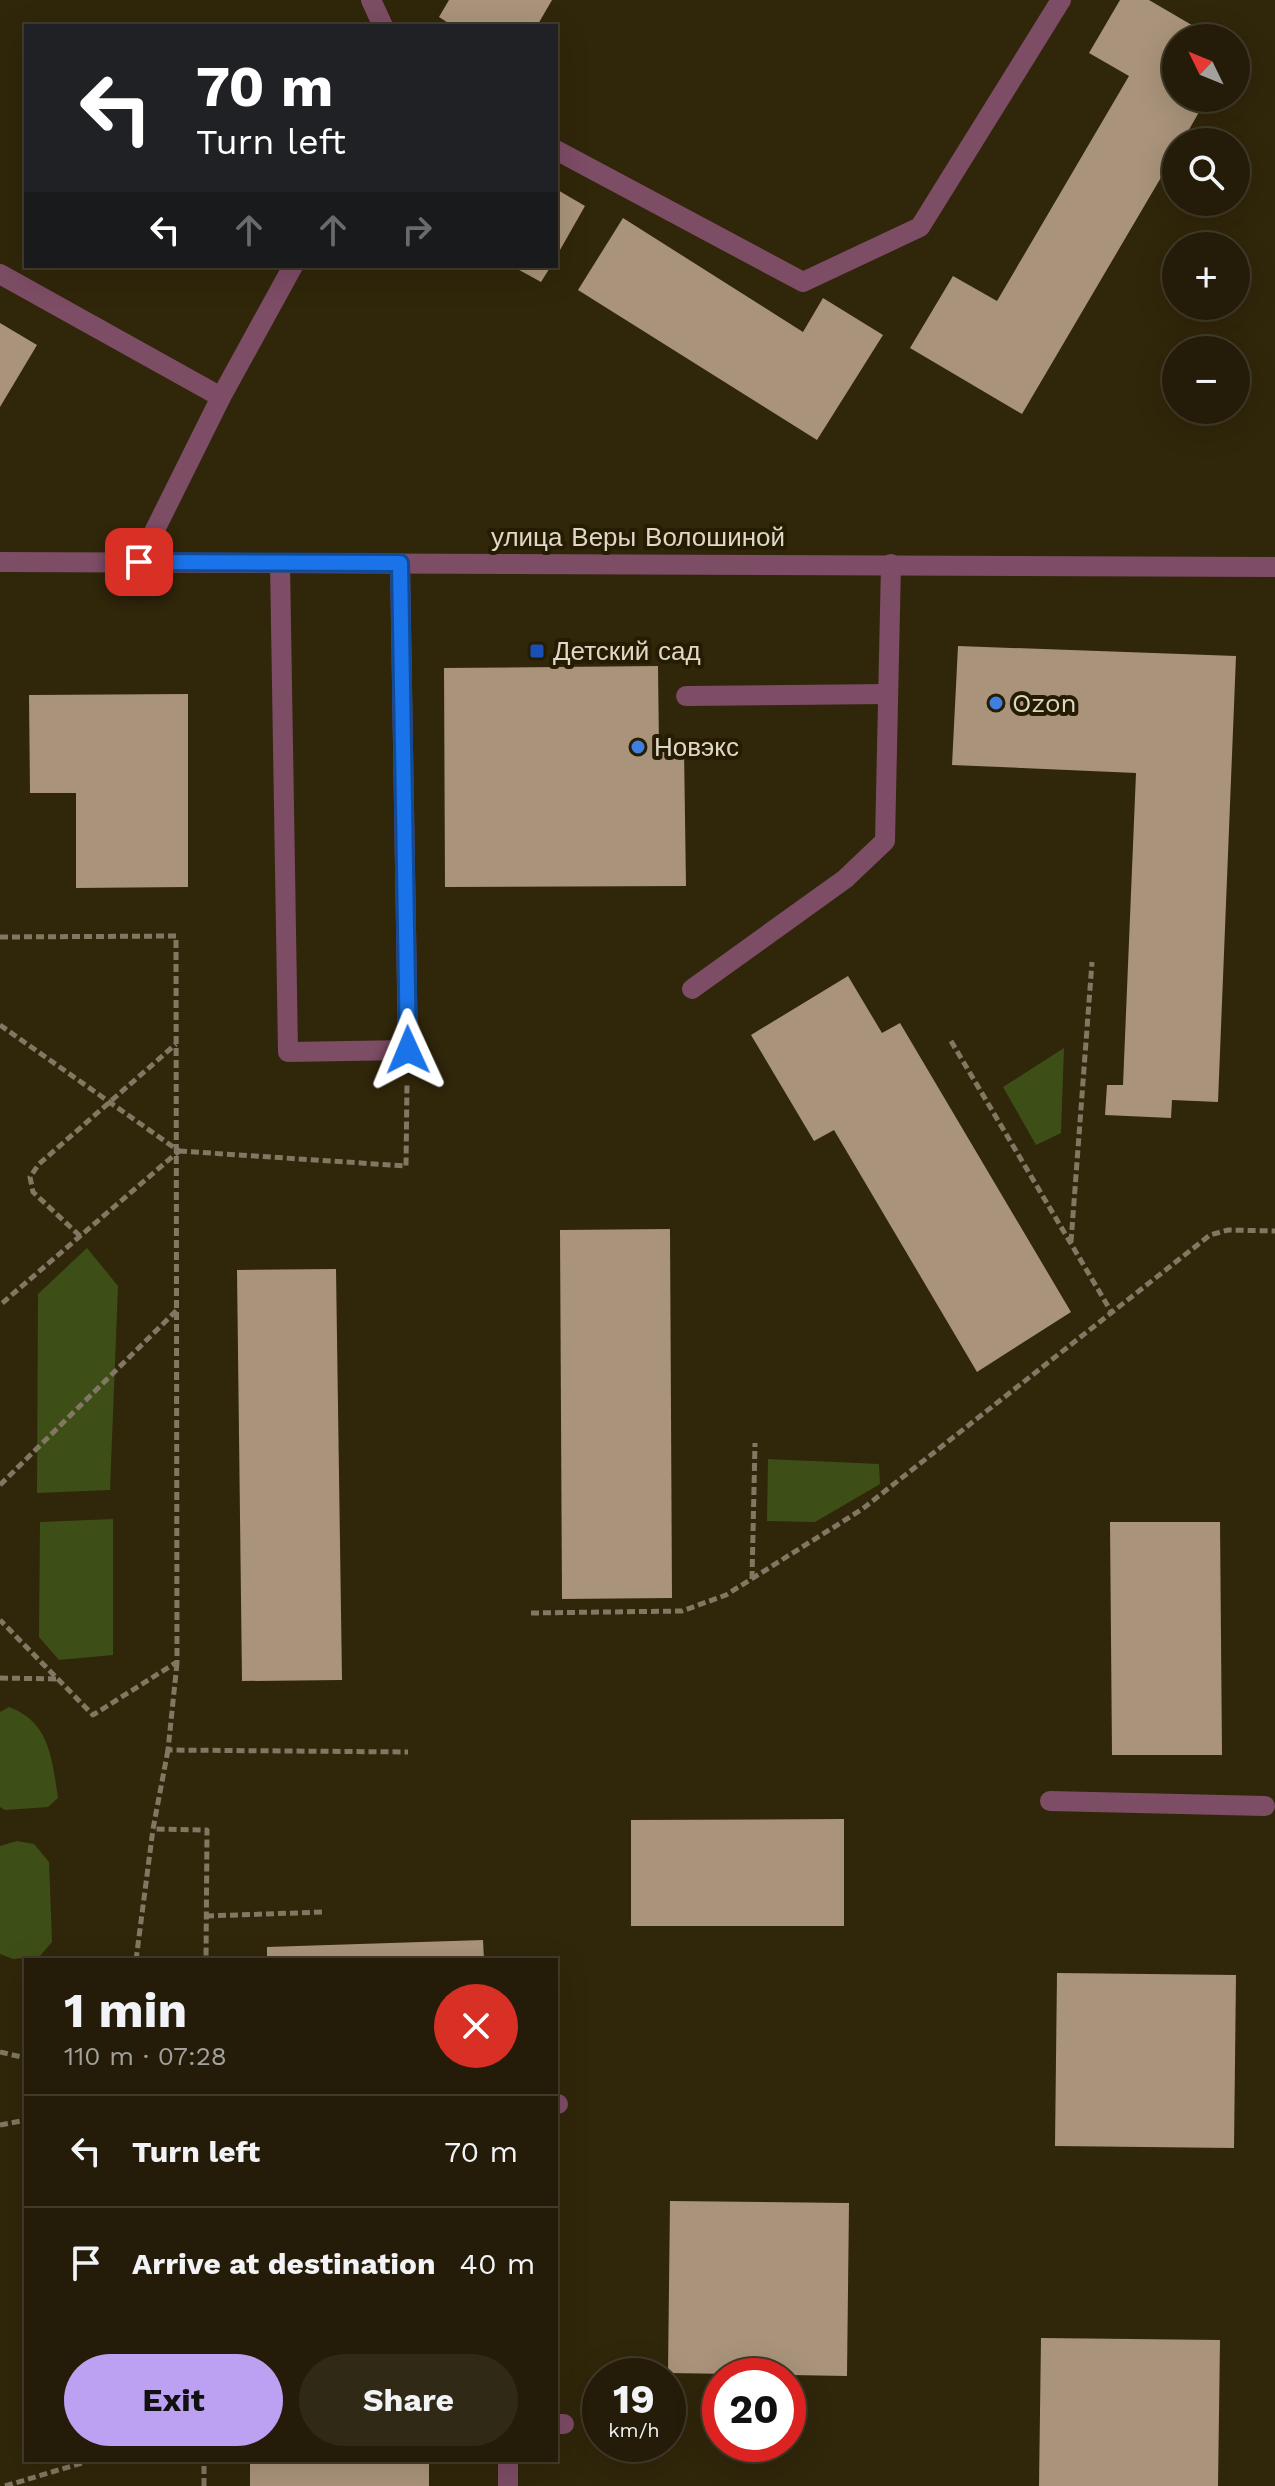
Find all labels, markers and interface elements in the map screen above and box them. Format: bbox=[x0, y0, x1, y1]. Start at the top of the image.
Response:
north arrow bbox=[1162, 24, 1250, 112]
map controls bbox=[1162, 24, 1250, 424]
text: 70 m bbox=[196, 54, 333, 120]
icon: left bbox=[64, 56, 168, 160]
text: Turn left bbox=[196, 121, 346, 163]
button: search bbox=[1162, 128, 1250, 216]
icon: left bbox=[143, 208, 187, 252]
icon: ahead bbox=[227, 208, 271, 252]
icon: ahead bbox=[311, 208, 355, 252]
icon: right bbox=[395, 208, 439, 252]
button: + bbox=[1162, 232, 1250, 320]
button: − bbox=[1162, 336, 1250, 424]
street label: улица Веры Волошиной bbox=[491, 522, 785, 552]
pin bbox=[105, 528, 173, 596]
icon: arrive bbox=[117, 540, 161, 584]
place label: Детский сад bbox=[553, 636, 701, 666]
marker: Детский сад bbox=[528, 642, 546, 660]
place label: Ozon bbox=[1012, 688, 1077, 718]
marker: Ozon bbox=[987, 694, 1005, 712]
place label: Новэкс bbox=[654, 732, 739, 762]
marker: Новэкс bbox=[629, 738, 647, 756]
position arrow bbox=[366, 1008, 450, 1092]
text: 1 min bbox=[64, 1982, 187, 2039]
button: close bbox=[434, 1984, 518, 2068]
text: 110 m · 07:28 bbox=[64, 2041, 227, 2071]
icon: left bbox=[64, 2129, 108, 2173]
text: Turn left bbox=[132, 2134, 260, 2169]
text: 70 m bbox=[444, 2134, 518, 2169]
icon: arrive bbox=[64, 2241, 108, 2285]
text: Arrive at destination bbox=[132, 2246, 436, 2281]
text: 40 m bbox=[460, 2246, 535, 2281]
button: Exit bbox=[64, 2354, 283, 2446]
button: Share bbox=[299, 2354, 518, 2446]
speed limit sign: 20 bbox=[702, 2358, 806, 2462]
text: 19 bbox=[613, 2376, 655, 2423]
text: km/h bbox=[608, 2418, 660, 2442]

